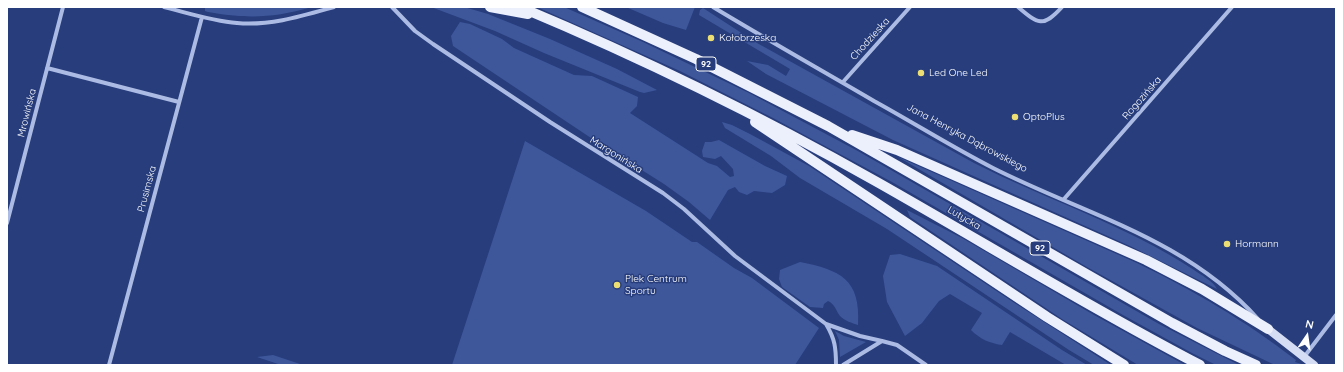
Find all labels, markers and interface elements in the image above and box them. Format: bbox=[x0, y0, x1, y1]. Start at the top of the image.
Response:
street label: Chodzieska bbox=[848, 15, 892, 63]
place label: Kołobrzeska bbox=[719, 32, 776, 44]
marker: Kołobrzeska bbox=[706, 33, 716, 43]
road number: 92 bbox=[696, 57, 716, 71]
place label: Led One Led bbox=[929, 67, 988, 79]
marker: Led One Led bbox=[916, 68, 926, 78]
street label: Rogozińska bbox=[1120, 74, 1164, 122]
street label: Mrowińska bbox=[15, 88, 39, 138]
street label: Jana Henryka Dąbrowskiego bbox=[905, 101, 1029, 175]
place label: OptoPlus bbox=[1023, 111, 1065, 123]
marker: OptoPlus bbox=[1010, 112, 1020, 122]
street label: Margonińska bbox=[587, 134, 645, 176]
street label: Prusimska bbox=[135, 165, 159, 213]
street label: Lutycka bbox=[945, 204, 983, 232]
place label: Hormann bbox=[1235, 238, 1279, 250]
marker: Hormann bbox=[1222, 239, 1232, 249]
road number: 92 bbox=[1030, 241, 1050, 255]
place label: Plek Centrum Sportu bbox=[625, 273, 687, 296]
marker: Plek Centrum Sportu bbox=[612, 280, 622, 290]
north arrow bbox=[1287, 316, 1327, 356]
text: N bbox=[1304, 317, 1315, 332]

